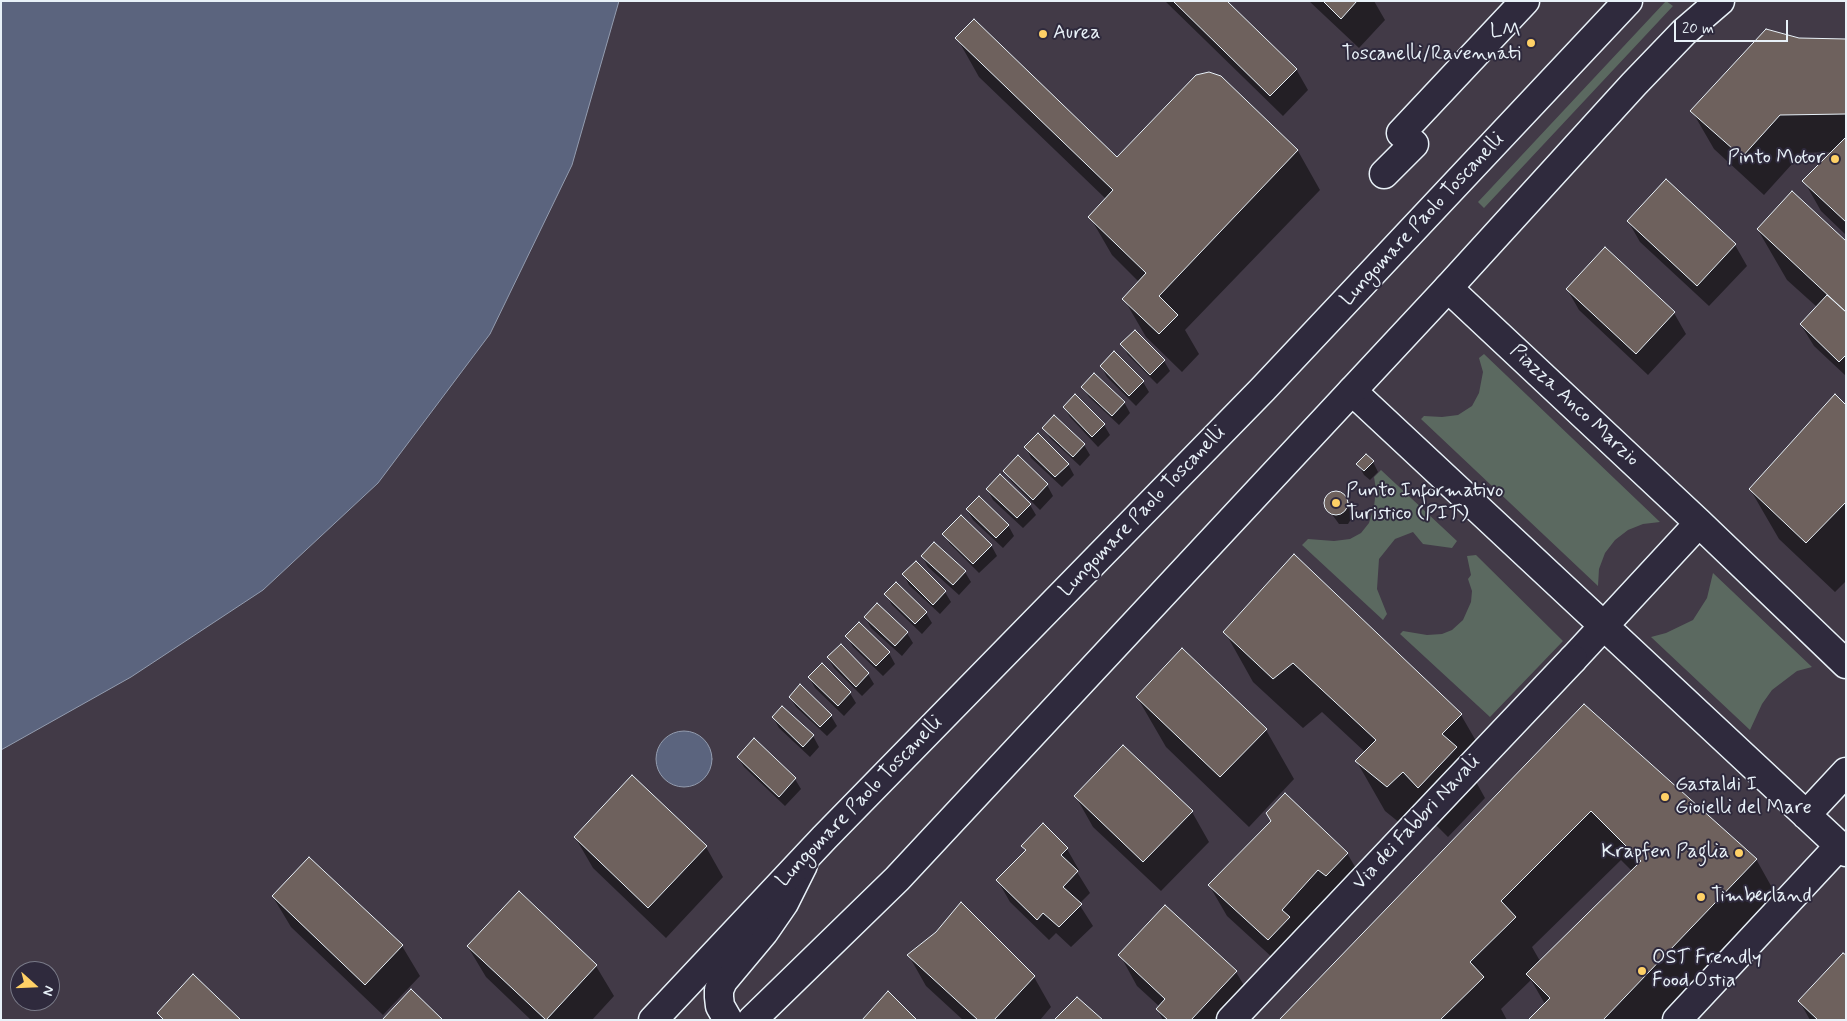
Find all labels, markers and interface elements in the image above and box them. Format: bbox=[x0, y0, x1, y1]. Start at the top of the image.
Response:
scale bar bbox=[1677, 10, 1791, 42]
text: 20 m bbox=[1682, 19, 1714, 39]
place label: LM Toscanelli/Ravennati bbox=[1342, 20, 1521, 67]
place label: Aurea bbox=[1053, 22, 1101, 46]
marker: Aurea bbox=[1037, 28, 1049, 40]
marker: LM Toscanelli/Ravennati bbox=[1525, 37, 1537, 49]
street label: Lungomare Paolo Toscanelli bbox=[1336, 128, 1510, 312]
place label: Pinto Motor bbox=[1728, 147, 1825, 171]
marker: Pinto Motor bbox=[1829, 153, 1841, 165]
street label: Piazza Anco Marzio bbox=[1504, 340, 1644, 472]
street label: Lungomare Paolo Toscanelli bbox=[1055, 421, 1231, 603]
place label: Punto Informativo Turistico (PIT) bbox=[1346, 480, 1504, 527]
marker: Punto Informativo Turistico (PIT) bbox=[1330, 497, 1342, 509]
street label: Lungomare Paolo Toscanelli bbox=[772, 711, 948, 893]
street label: Via dei Fabbri Navali bbox=[1348, 750, 1486, 896]
place label: Gastaldi I Gioielli del Mare bbox=[1675, 774, 1812, 821]
marker: Gastaldi I Gioielli del Mare bbox=[1659, 791, 1671, 803]
place label: Krapfen Paglia bbox=[1601, 841, 1729, 865]
marker: Krapfen Paglia bbox=[1733, 847, 1745, 859]
place label: Timberland bbox=[1711, 885, 1812, 909]
marker: Timberland bbox=[1695, 891, 1707, 903]
place label: OST Frendly Food Ostia bbox=[1652, 947, 1761, 994]
north arrow bbox=[10, 961, 60, 1011]
marker: OST Frendly Food Ostia bbox=[1636, 965, 1648, 977]
text: N bbox=[38, 983, 58, 998]

